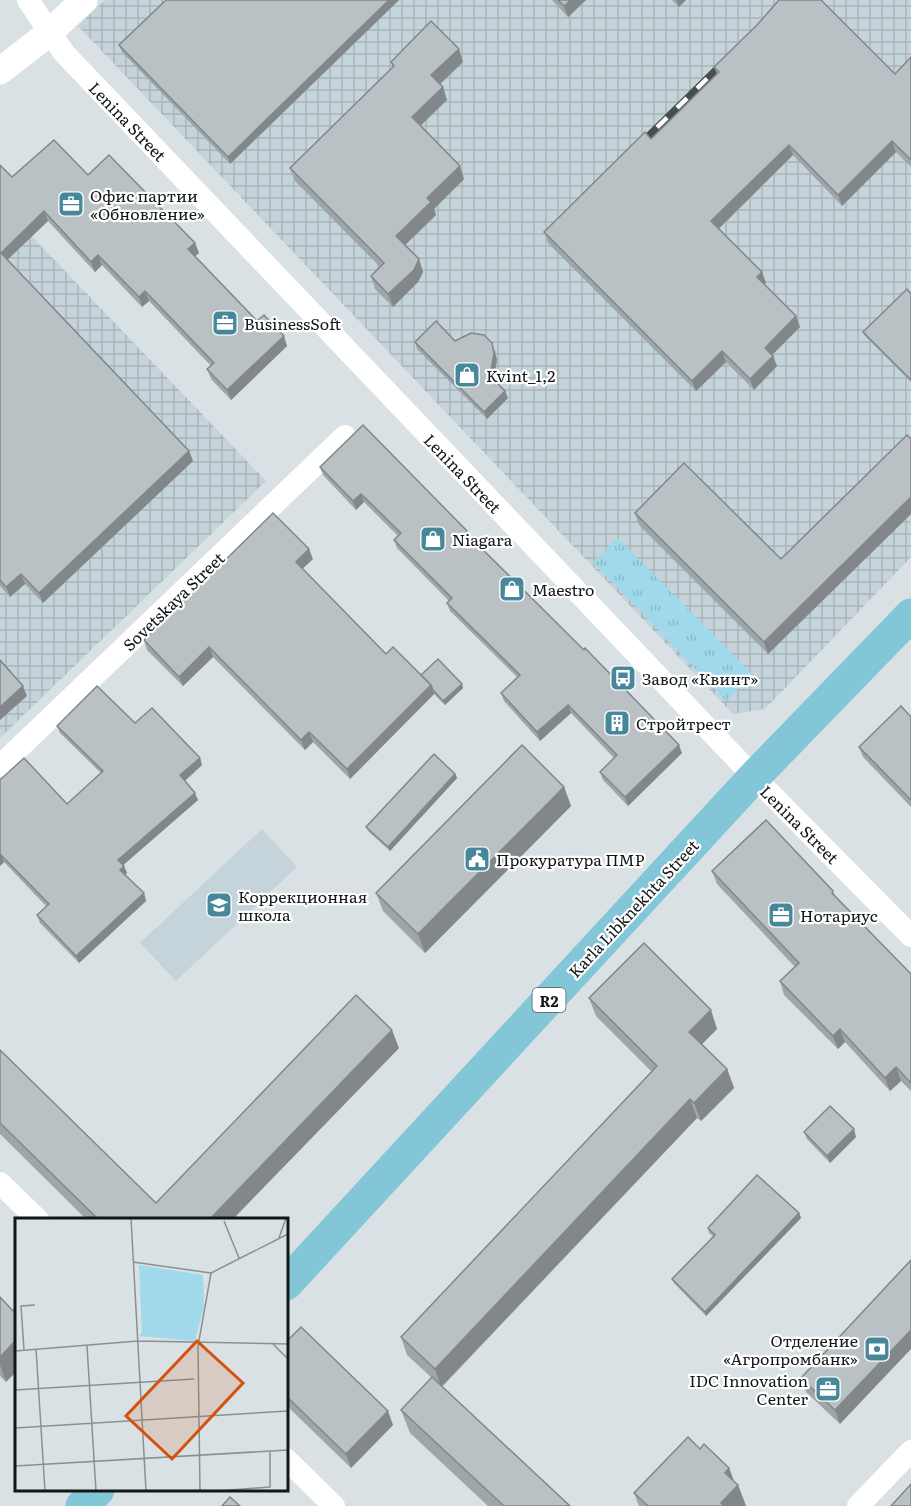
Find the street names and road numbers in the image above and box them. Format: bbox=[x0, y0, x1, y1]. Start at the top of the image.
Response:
street label: Lenina Street bbox=[84, 76, 173, 167]
street label: Lenina Street bbox=[419, 428, 508, 519]
street label: Sovetskaya Street bbox=[117, 546, 230, 656]
street label: Lenina Street bbox=[755, 779, 845, 869]
street label: Karla Libknekhta Street bbox=[562, 833, 704, 983]
road number: R2 bbox=[532, 988, 566, 1012]

